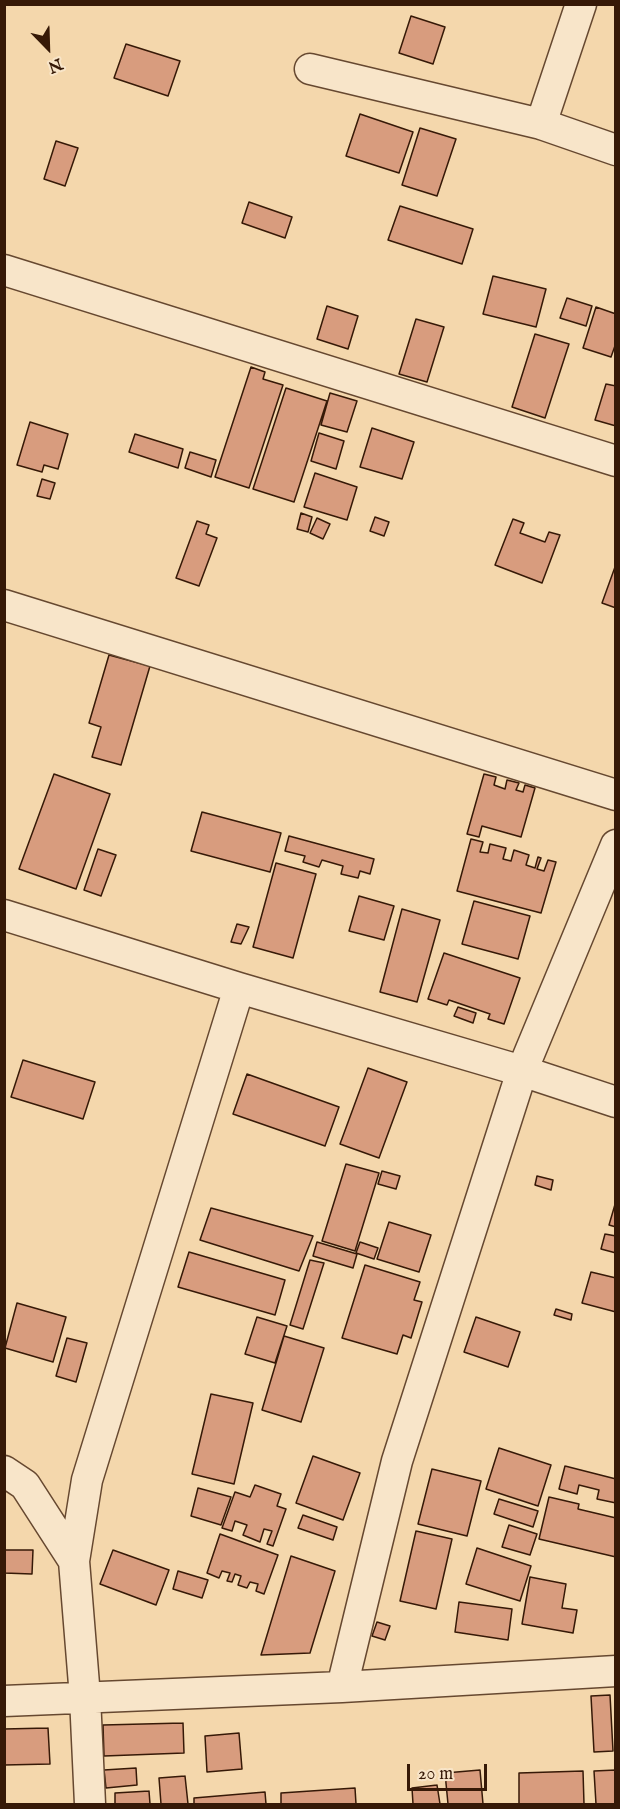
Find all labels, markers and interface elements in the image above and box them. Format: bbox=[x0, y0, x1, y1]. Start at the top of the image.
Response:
north arrow bbox=[18, 18, 78, 78]
text: N bbox=[45, 53, 65, 76]
scale bar bbox=[410, 1752, 490, 1790]
text: 20 m bbox=[418, 1763, 453, 1786]

